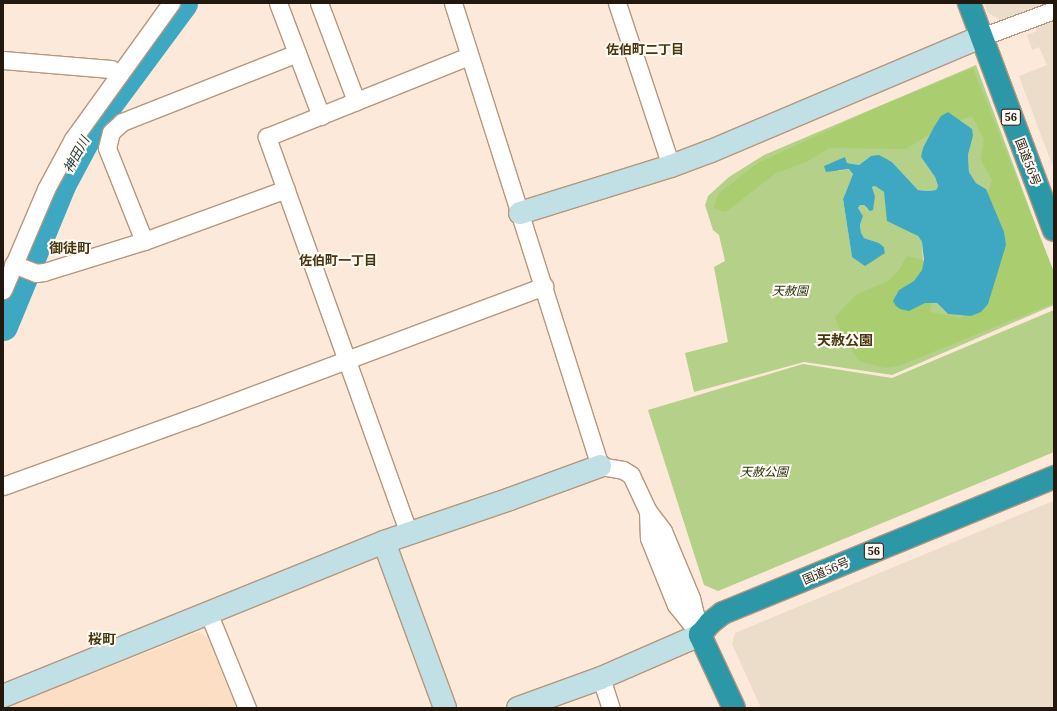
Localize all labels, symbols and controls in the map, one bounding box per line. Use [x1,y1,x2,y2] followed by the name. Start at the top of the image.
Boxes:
[606,42,684,58] district label: 佐伯町二丁目
[1000,108,1022,126] road number: 56
[61,134,93,176] water label: 神田川
[1012,136,1044,188] street label: 国道56号
[49,240,91,256] district label: 御徒町
[299,253,377,269] district label: 佐伯町一丁目
[772,284,808,298] park label: 天赦園
[817,332,873,348] district label: 天赦公園
[740,465,788,479] park label: 天赦公園
[863,542,885,560] road number: 56
[800,555,852,587] street label: 国道56号
[88,631,116,647] district label: 桜町

